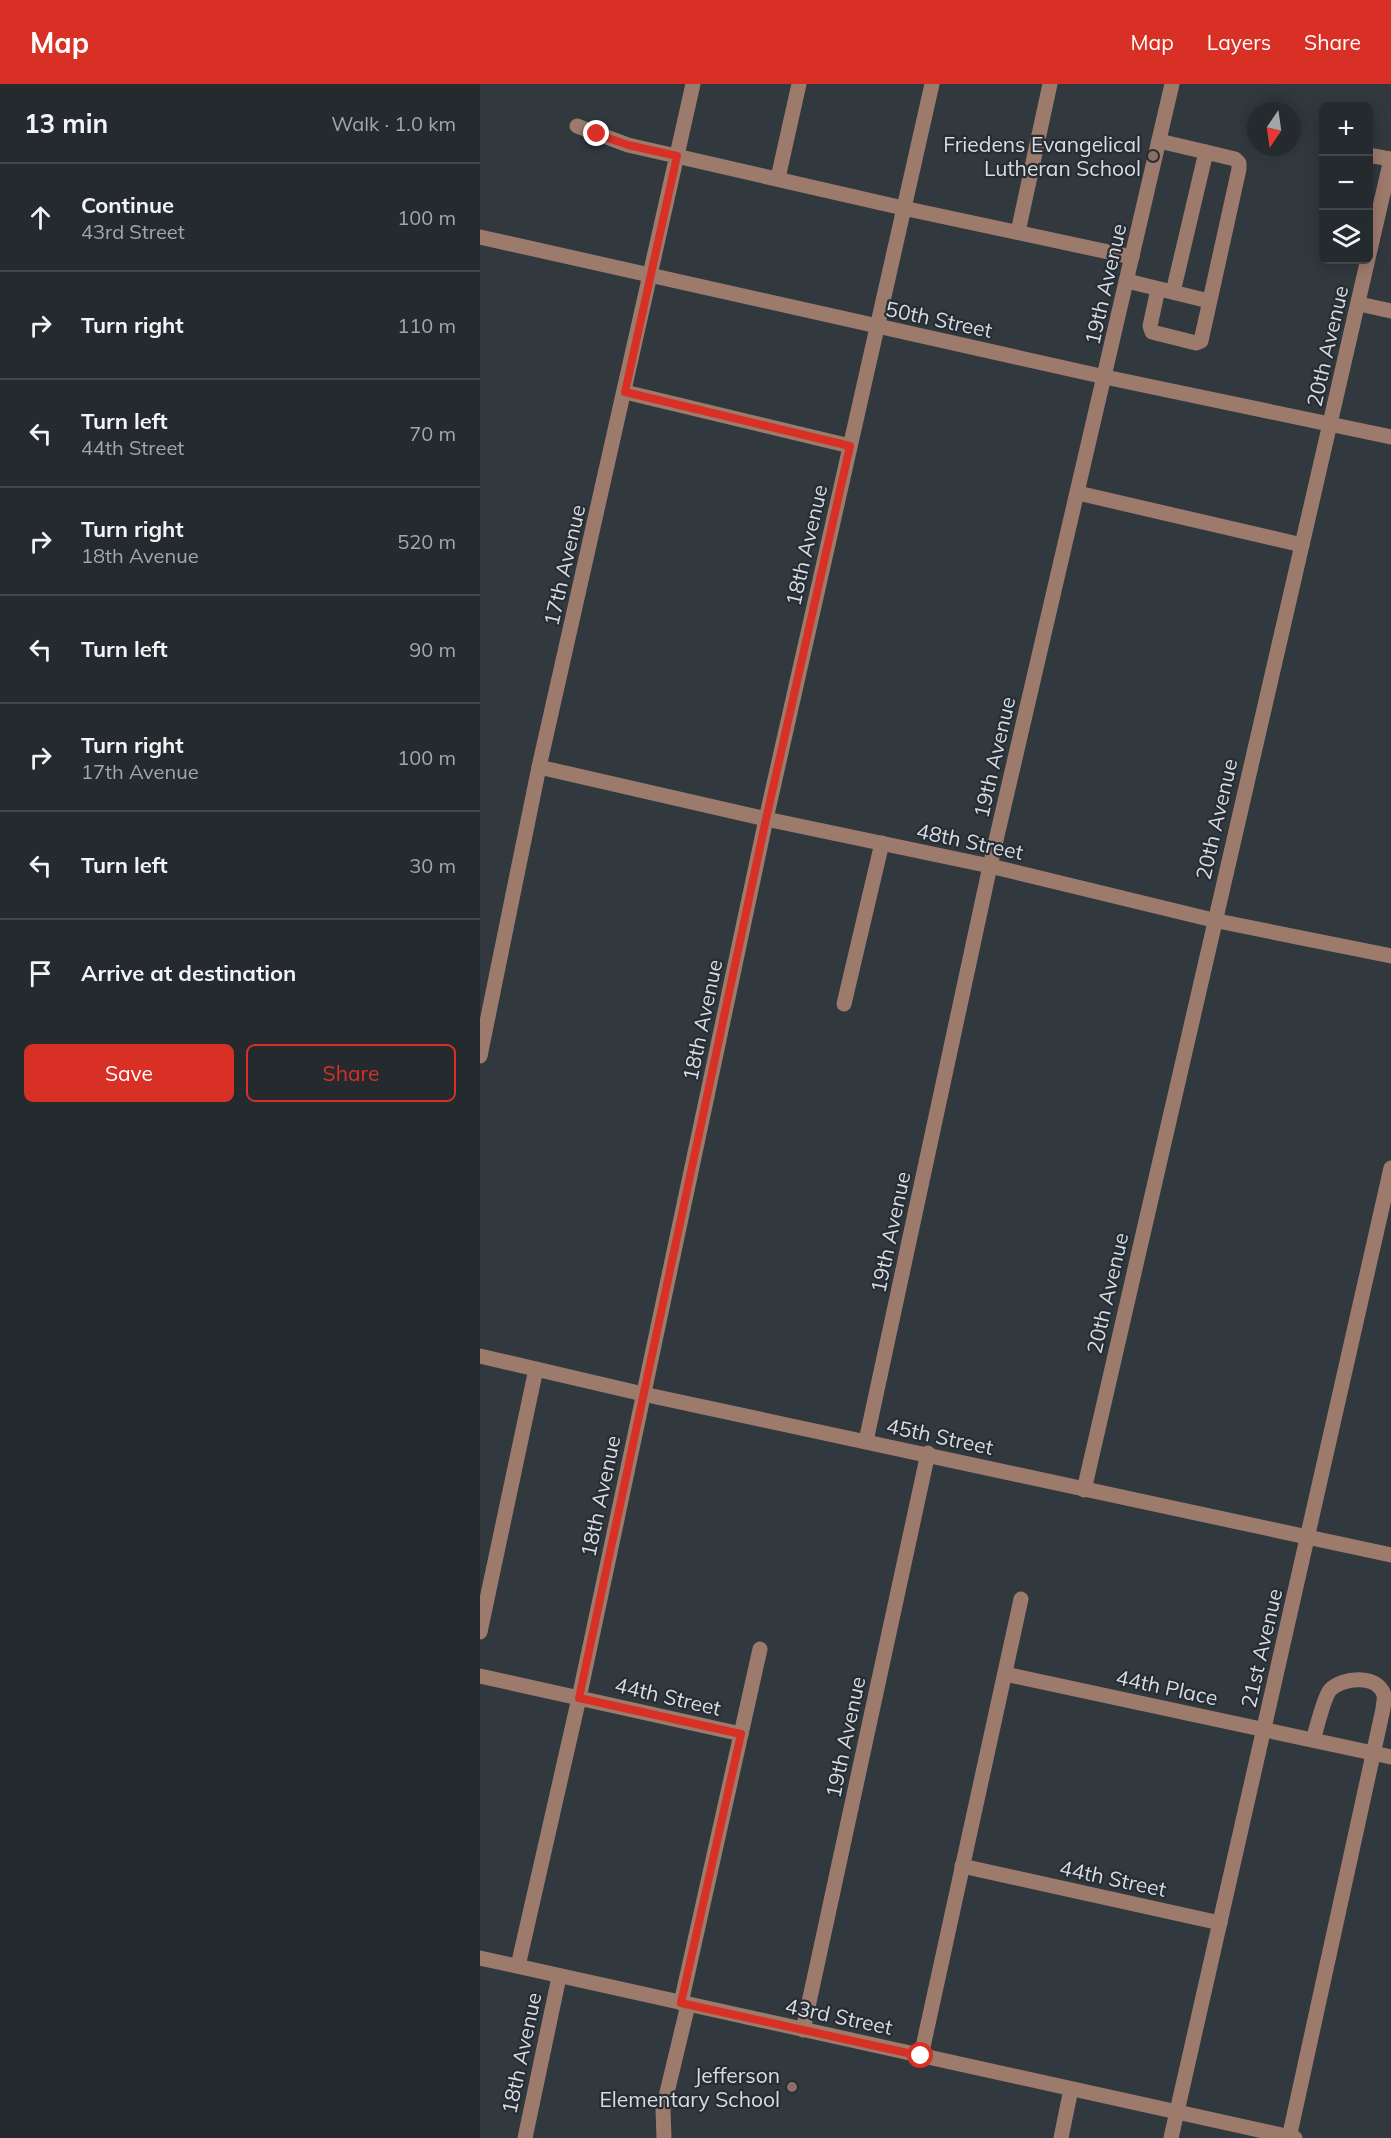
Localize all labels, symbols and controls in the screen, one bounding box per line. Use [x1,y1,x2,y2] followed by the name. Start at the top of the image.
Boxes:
[30,25,89,60] text: Map
[1131,29,1174,55] text: Map
[1207,29,1271,55] text: Layers
[1304,29,1361,55] text: Share
[1247,102,1301,156] north arrow
[1319,102,1373,264] map controls
[1319,102,1373,156] button: +
[24,107,108,140] text: 13 min
[331,111,456,136] text: Walk · 1.0 km
[583,120,609,146] route end
[943,131,1141,181] place label: Friedens Evangelical Lutheran School
[1146,149,1160,163] marker: Friedens Evangelical Lutheran School
[1319,156,1373,210] button: −
[81,191,174,219] text: Continue
[24,201,57,234] icon: ahead
[397,205,456,230] text: 100 m
[1319,210,1373,264] button: layers
[81,219,185,244] text: 43rd Street
[1078,221,1132,347] street label: 19th Avenue
[1300,283,1354,409] street label: 20th Avenue
[883,295,995,343] street label: 50th Street
[24,309,57,342] icon: right
[81,311,184,339] text: Turn right
[397,313,456,338] text: 110 m
[81,407,168,435] text: Turn left
[24,417,57,450] icon: left
[409,421,456,446] text: 70 m
[81,435,184,460] text: 44th Street
[779,482,833,608] street label: 18th Avenue
[537,502,591,628] street label: 17th Avenue
[81,515,184,543] text: Turn right
[24,525,57,558] icon: right
[397,529,456,554] text: 520 m
[81,543,199,568] text: 18th Avenue
[24,633,57,666] icon: left
[81,635,168,663] text: Turn left
[409,637,456,662] text: 90 m
[967,694,1021,820] street label: 19th Avenue
[81,731,184,759] text: Turn right
[24,741,57,774] icon: right
[397,745,456,770] text: 100 m
[1189,756,1243,882] street label: 20th Avenue
[81,759,199,784] text: 17th Avenue
[914,817,1026,865] street label: 48th Street
[24,849,57,882] icon: left
[81,851,168,879] text: Turn left
[409,853,456,878] text: 30 m
[24,957,57,990] icon: arrive
[676,957,728,1083] street label: 18th Avenue
[81,959,296,987] text: Arrive at destination
[24,1044,234,1102] button: Save
[246,1044,456,1102] button: Share
[864,1169,916,1295] street label: 19th Avenue
[1080,1230,1134,1356] street label: 20th Avenue
[884,1412,996,1460] street label: 45th Street
[574,1433,626,1559] street label: 18th Avenue
[1235,1586,1287,1710] street label: 21st Avenue
[1114,1664,1220,1710] street label: 44th Place
[612,1671,724,1721] street label: 44th Street
[819,1674,871,1800] street label: 19th Avenue
[1057,1854,1169,1902] street label: 44th Street
[495,1990,547,2116] street label: 18th Avenue
[783,1992,895,2040] street label: 43rd Street
[907,2042,933,2068] route start
[599,2062,780,2112] place label: Jefferson Elementary School
[785,2080,799,2094] marker: Jefferson Elementary School

